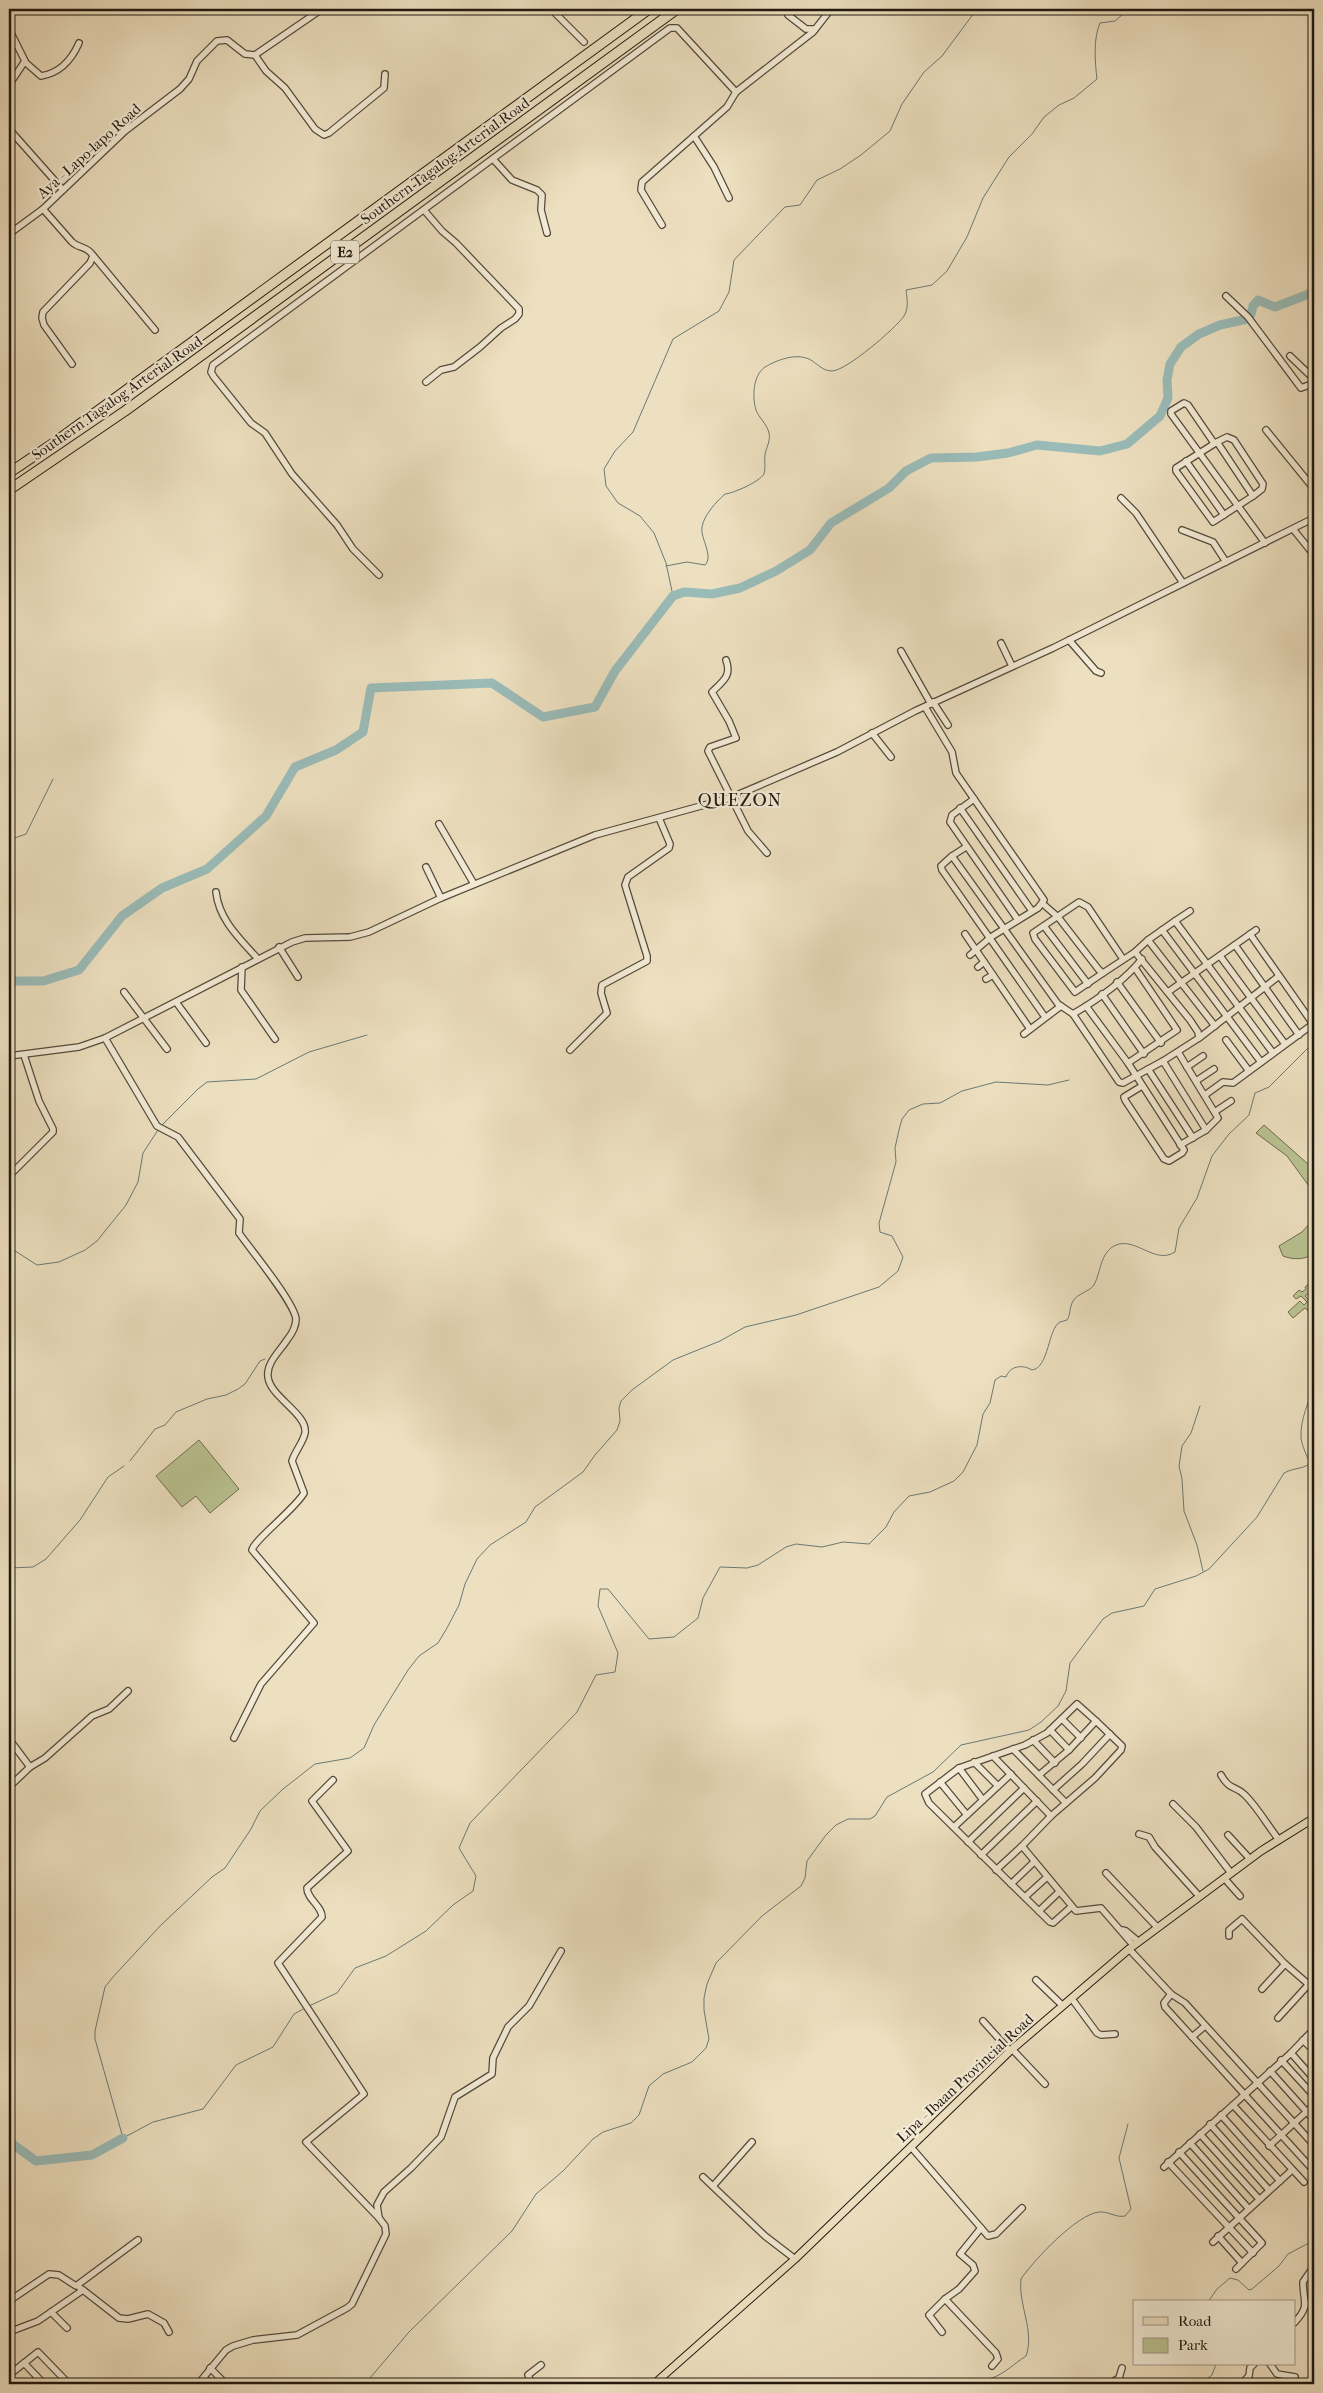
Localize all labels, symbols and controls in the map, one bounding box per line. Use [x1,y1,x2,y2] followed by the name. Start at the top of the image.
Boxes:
[357,93,534,228] street label: Southern Tagalog Arterial Road
[33,99,145,203] street label: Aya - Lapo-lapo Road
[331,240,359,264] road number: E2
[28,332,206,464] street label: Southern Tagalog Arterial Road
[698,790,782,811] district label: QUEZON
[893,2009,1038,2146] street label: Lipa - Ibaan Provincial Road
[1133,2300,1296,2366] legend
[1178,2312,1212,2330] text: Road
[1178,2336,1208,2354] text: Park

